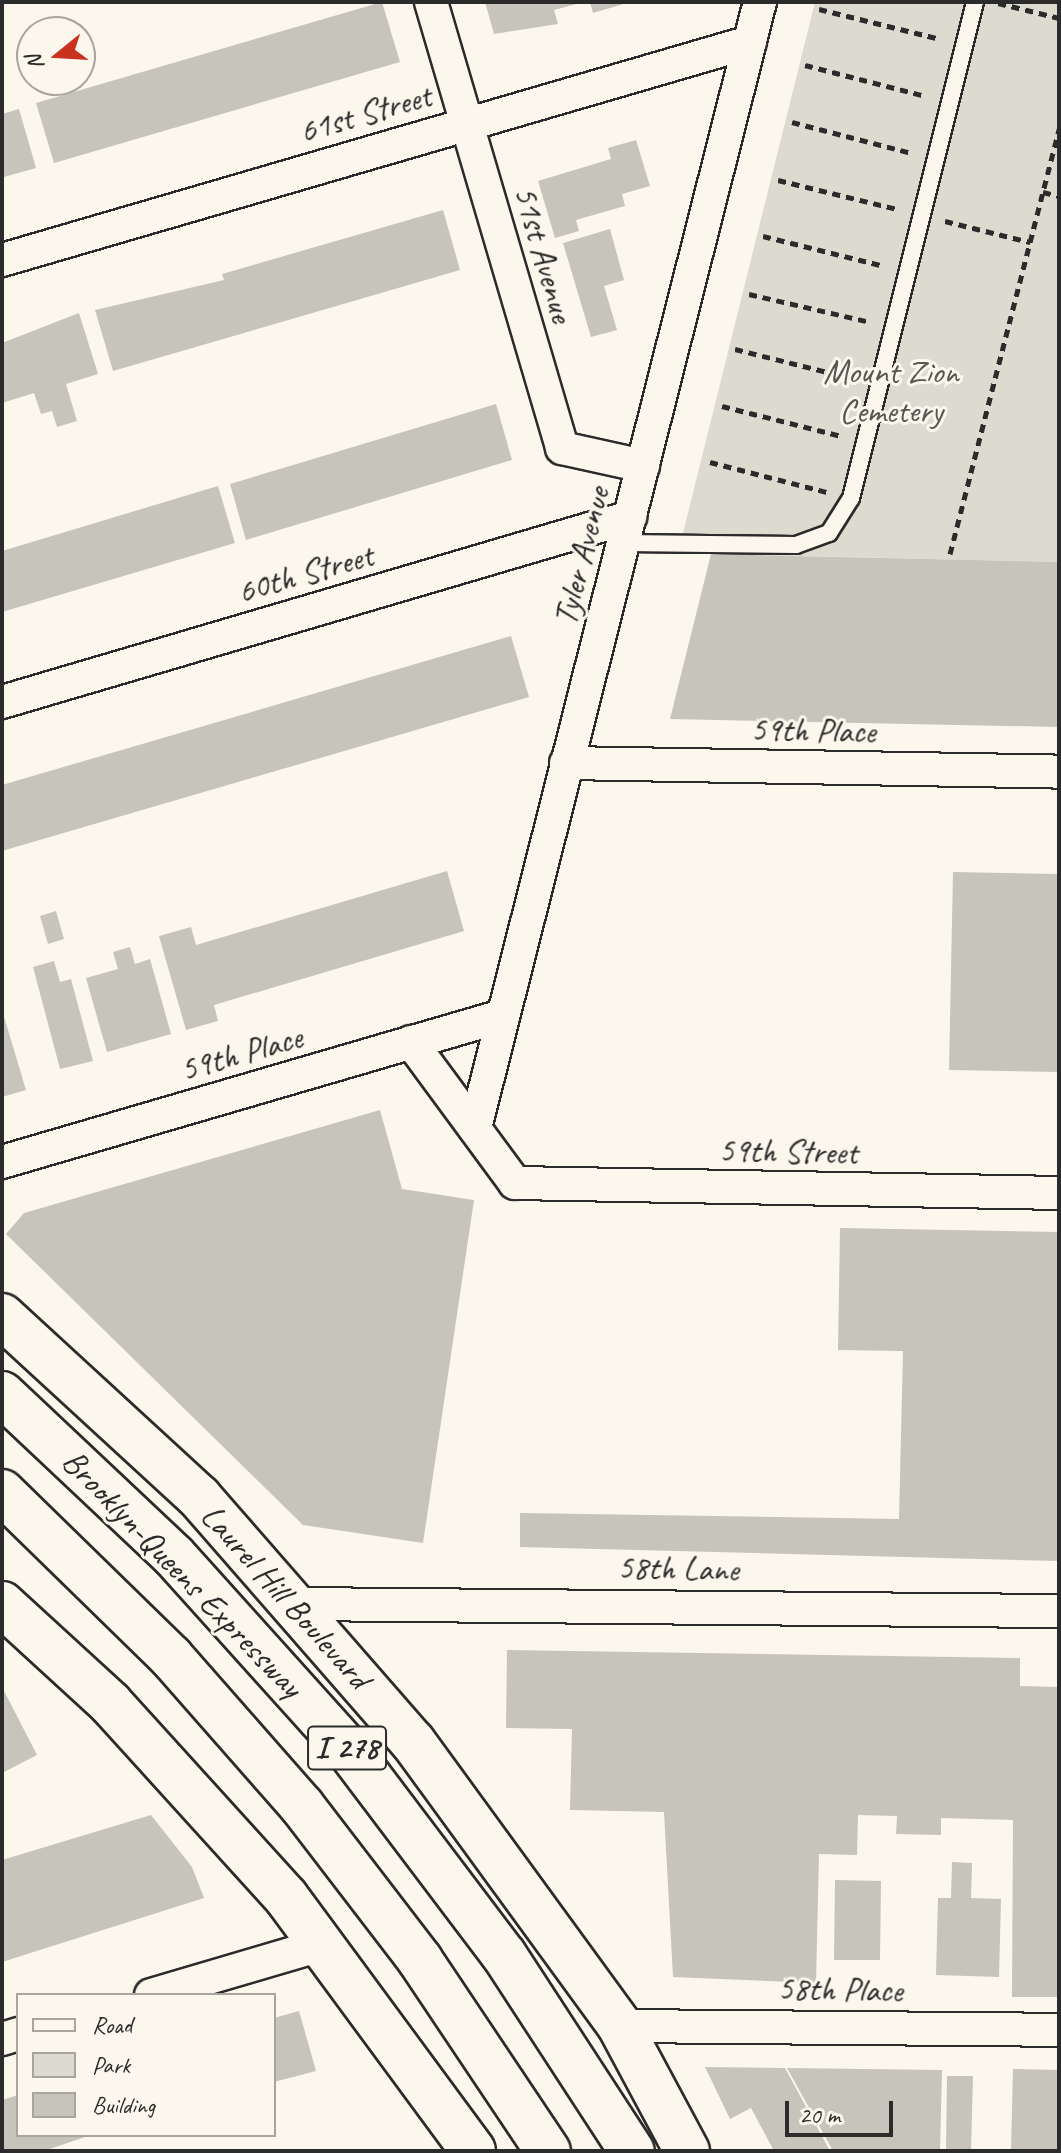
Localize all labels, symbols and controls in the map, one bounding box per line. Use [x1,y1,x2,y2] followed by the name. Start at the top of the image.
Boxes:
[16,16,96,96] north arrow
[20,52,50,74] text: N
[294,75,436,151] street label: 61st Street
[505,181,583,327] street label: 51st Avenue
[823,351,959,430] park label: Mount Zion Cemetery
[544,483,618,629] street label: Tyler Avenue
[232,534,378,612] street label: 60th Street
[750,709,876,751] street label: 59th Place
[175,1016,307,1090] street label: 59th Place
[718,1129,858,1173] street label: 59th Street
[54,1440,312,1706] street label: Brooklyn-Queens Expressway
[192,1495,380,1697] street label: Laurel Hill Boulevard
[617,1547,739,1589] street label: 58th Lane
[307,1720,387,1776] road number: I 278
[777,1968,903,2010] street label: 58th Place
[16,1993,276,2137] legend
[92,2010,132,2040] text: Road
[92,2050,130,2080] text: Park
[789,2085,897,2135] scale bar
[92,2090,155,2120] text: Building
[799,2100,840,2130] text: 20 m

